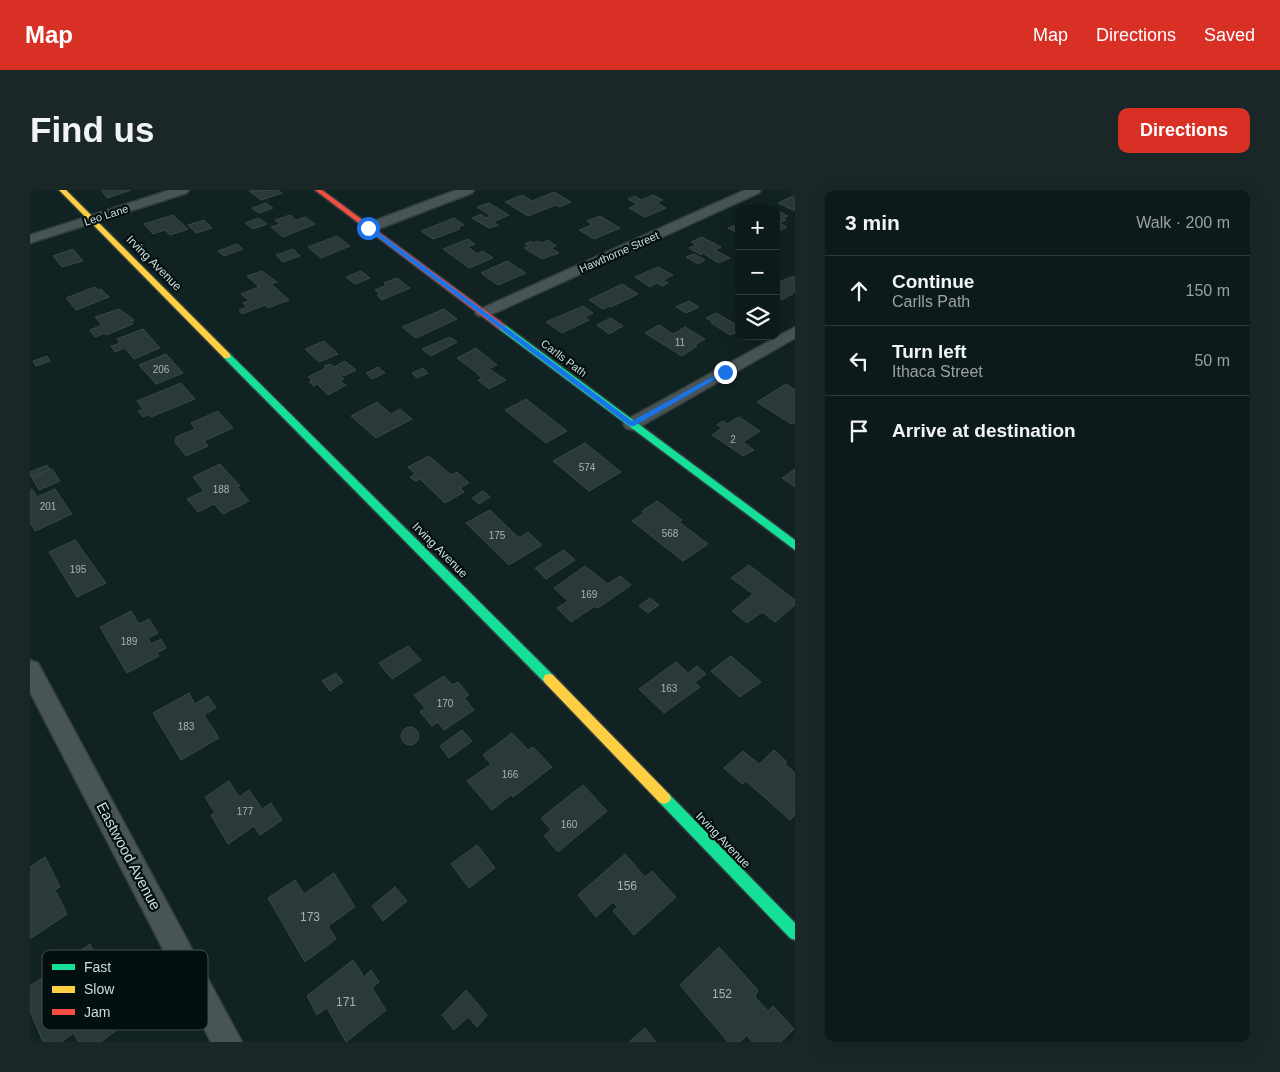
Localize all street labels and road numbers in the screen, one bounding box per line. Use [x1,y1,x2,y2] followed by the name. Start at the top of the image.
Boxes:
[82,202,130,228] street label: Leo Lane
[577,229,661,275] street label: Hawthorne Street
[123,232,185,294] street label: Irving Avenue
[539,337,589,379] street label: Carlls Path
[409,519,471,581] street label: Irving Avenue
[93,799,165,913] street label: Eastwood Avenue
[693,809,753,871] street label: Irving Avenue

